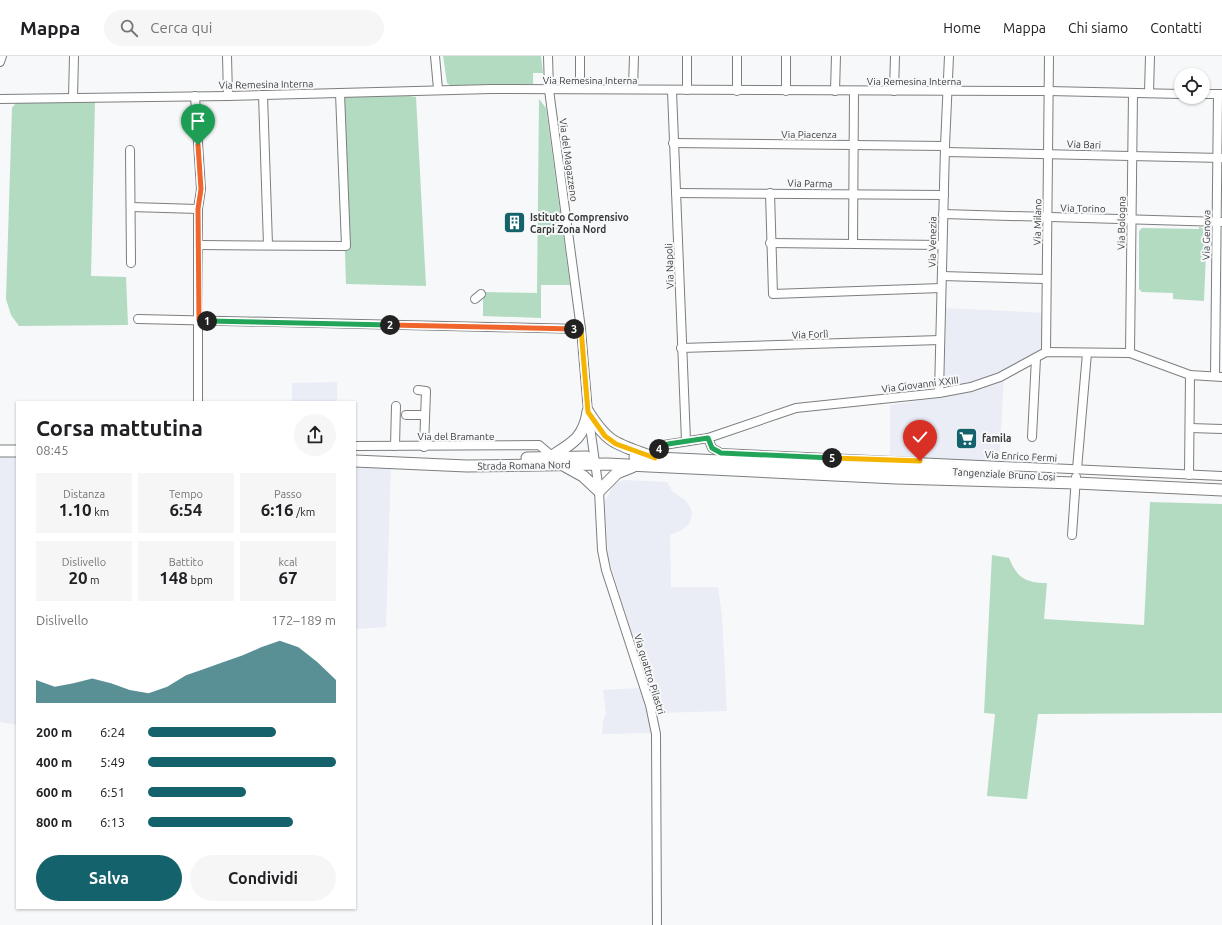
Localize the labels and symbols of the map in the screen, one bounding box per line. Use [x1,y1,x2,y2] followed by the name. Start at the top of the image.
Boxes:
[543,75,637,86] street label: Via Remesina Interna
[867,76,961,87] street label: Via Remesina Interna
[219,78,313,91] street label: Via Remesina Interna
[181,104,215,145] pin
[557,118,580,202] street label: Via del Magazzeno
[781,129,837,140] street label: Via Piacenza
[1067,138,1101,151] street label: Via Bari
[787,178,833,189] street label: Via Parma
[1116,196,1127,250] street label: Via Bologna
[1032,198,1043,246] street label: Via Milano
[1060,203,1106,214] street label: Via Torino
[501,210,527,236] building icon: Istituto Comprensivo Carpi Zona Nord
[1201,210,1212,260] street label: Via Genova
[530,212,629,235] place label: Istituto Comprensivo Carpi Zona Nord
[927,216,938,268] street label: Via Venezia
[663,243,676,289] street label: Via Napoli
[197,311,217,331] pin: 1
[380,315,400,335] pin: 2
[564,319,584,339] pin: 3
[792,328,828,341] street label: Via Forlì
[881,374,959,395] street label: Via Giovanni XXIII
[903,420,937,461] pin
[954,425,980,451] supermarket icon: famila
[418,431,495,442] street label: Via del Bramante
[982,433,1011,444] place label: famila
[649,439,669,459] pin: 4
[822,448,842,468] pin: 5
[985,449,1057,464] street label: Via Enrico Fermi
[477,459,571,472] street label: Strada Romana Nord
[952,466,1056,483] street label: Tangenziale Bruno Losi
[632,633,667,716] street label: Via quattro Pilastri

